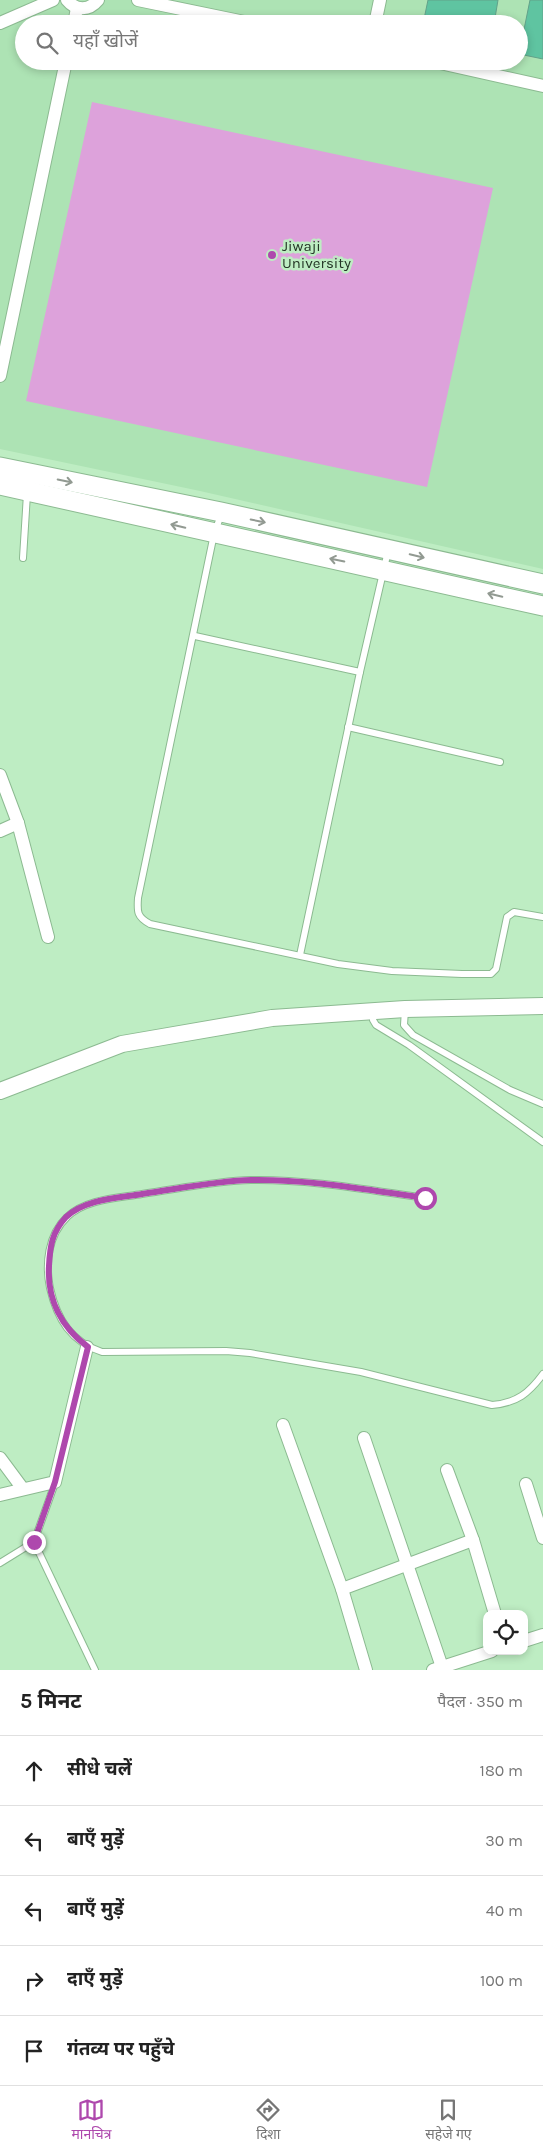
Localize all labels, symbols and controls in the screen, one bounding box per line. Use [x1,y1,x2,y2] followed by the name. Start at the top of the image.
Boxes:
[15,15,528,70] search box
[33,29,61,57] icon: search
[73,30,138,52] text: यहाँ खोजें
[282,237,351,272] place label: Jiwaji University
[266,249,278,261] marker: Jiwaji University
[56,476,72,486] one-way arrow
[250,516,266,526] one-way arrow
[170,521,186,530] one-way arrow
[408,552,424,561] one-way arrow
[329,555,345,564] one-way arrow
[488,590,504,599] one-way arrow
[414,1187,437,1210] route start
[23,1531,46,1554] route end
[483,1610,528,1655] map controls
[483,1610,528,1655] button: locate
[20,1689,82,1713] text: 5 मिनट
[437,1692,523,1711] text: पैदल · 350 m
[20,1757,48,1785] icon: ahead
[67,1758,132,1780] text: सीधे चलें
[480,1761,523,1780] text: 180 m
[20,1827,48,1855] icon: left
[67,1828,124,1850] text: बाएँ मुड़ें
[485,1831,523,1850] text: 30 m
[20,1897,48,1925] icon: left
[67,1898,124,1920] text: बाएँ मुड़ें
[486,1901,523,1920] text: 40 m
[20,1967,48,1995] icon: right
[67,1968,123,1990] text: दाएँ मुड़ें
[480,1971,523,1990] text: 100 m
[20,2037,48,2065] icon: arrive
[67,2038,174,2060] text: गंतव्य पर पहुँचे
[71,2096,111,2145] tab: मानचित्र
[254,2096,282,2145] tab: दिशा
[425,2096,472,2145] tab: सहेजे गए

